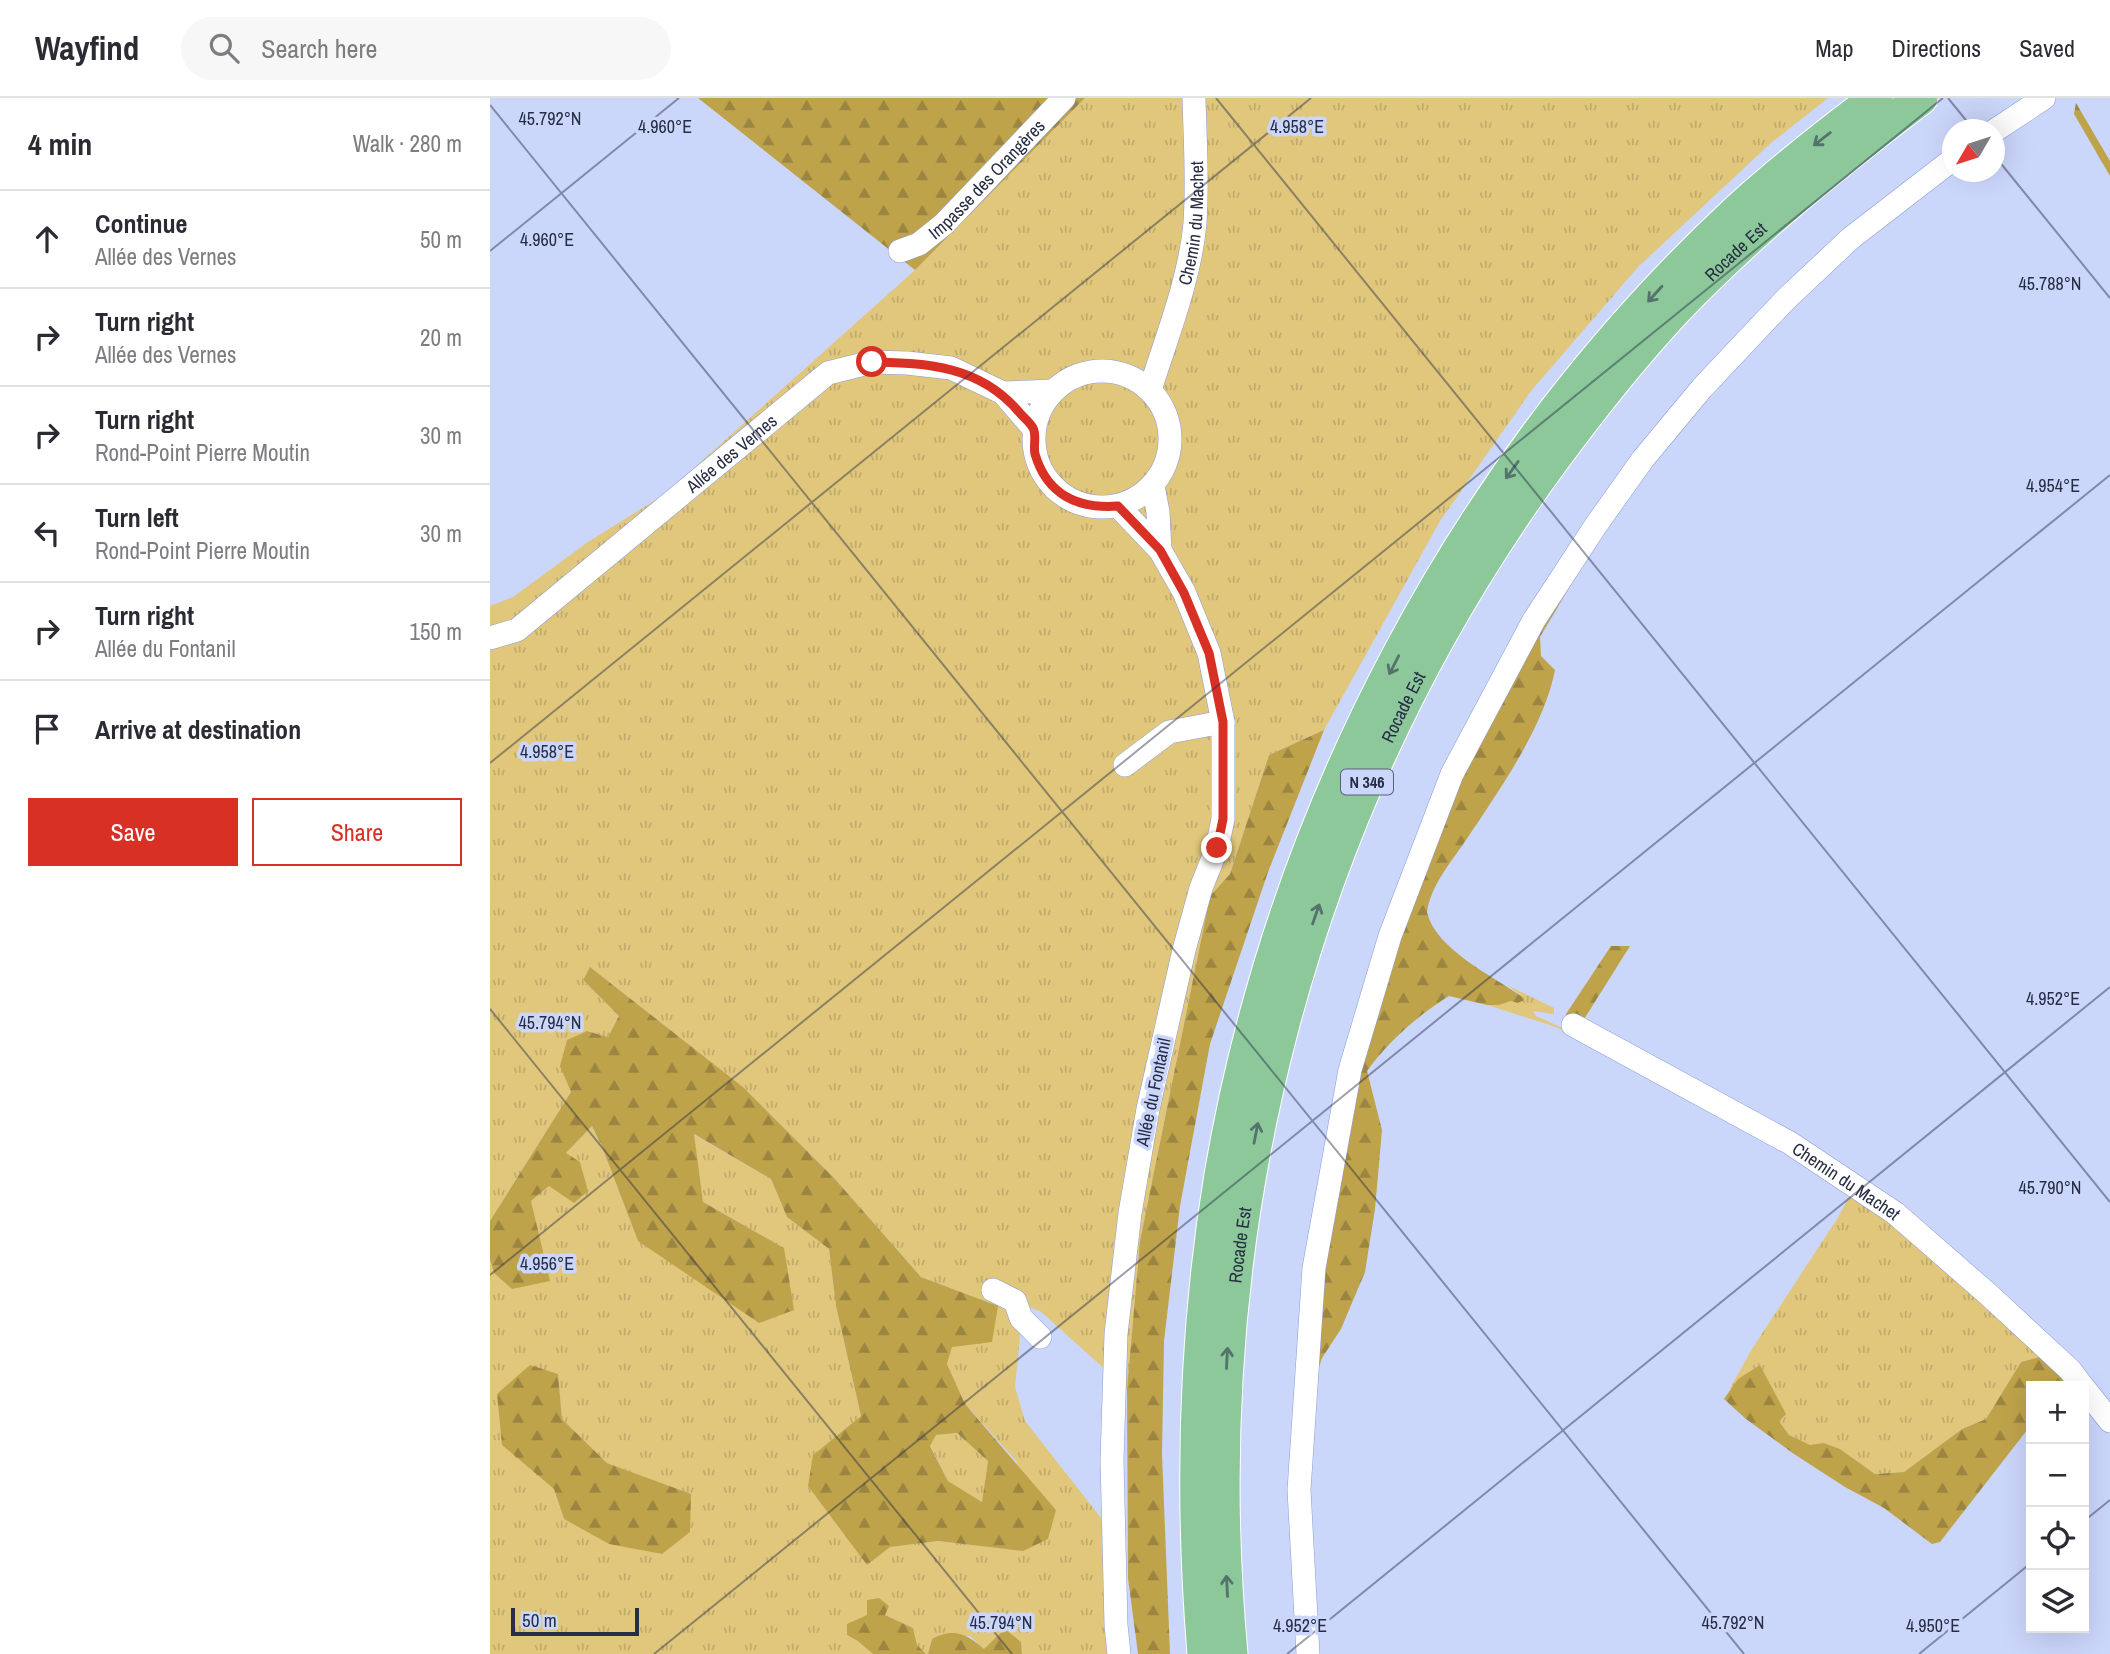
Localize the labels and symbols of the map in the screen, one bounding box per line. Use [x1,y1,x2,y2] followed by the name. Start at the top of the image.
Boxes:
[519,106,582,131] text: 45.792°N
[638,114,692,139] text: 4.960°E
[923,114,1050,244] street label: Impasse des Orangères
[1270,114,1324,139] text: 4.958°E
[1942,119,2005,182] north arrow
[1813,131,1831,147] one-way arrow
[1171,161,1209,288] street label: Chemin du Machet
[1699,216,1772,286] street label: Rocade Est
[520,227,574,252] text: 4.960°E
[2019,271,2082,296] text: 45.788°N
[1647,285,1663,303] one-way arrow
[856,346,887,377] route start
[680,408,782,499] street label: Allée des Vernes
[1505,460,1519,479] one-way arrow
[2026,473,2080,498] text: 4.954°E
[1387,654,1401,675] one-way arrow
[1375,667,1431,746] street label: Rocade Est
[520,739,574,764] text: 4.958°E
[1341,769,1393,794] road number: N 346
[1201,832,1232,863] route end
[1311,903,1323,925] one-way arrow
[2026,986,2080,1011] text: 4.952°E
[519,1010,582,1035] text: 45.794°N
[1129,1036,1177,1149] street label: Allée du Fontanil
[1250,1122,1264,1145] one-way arrow
[1788,1136,1906,1225] street label: Chemin du Machet
[2019,1175,2082,1200] text: 45.790°N
[1222,1205,1257,1284] street label: Rocade Est
[520,1251,574,1276] text: 4.956°E
[1221,1347,1234,1370] one-way arrow
[1220,1575,1233,1598] one-way arrow
[511,1605,639,1637] scale bar
[970,1610,1033,1635] text: 45.794°N
[1702,1610,1765,1635] text: 45.792°N
[1273,1613,1327,1638] text: 4.952°E
[1906,1613,1960,1638] text: 4.950°E

